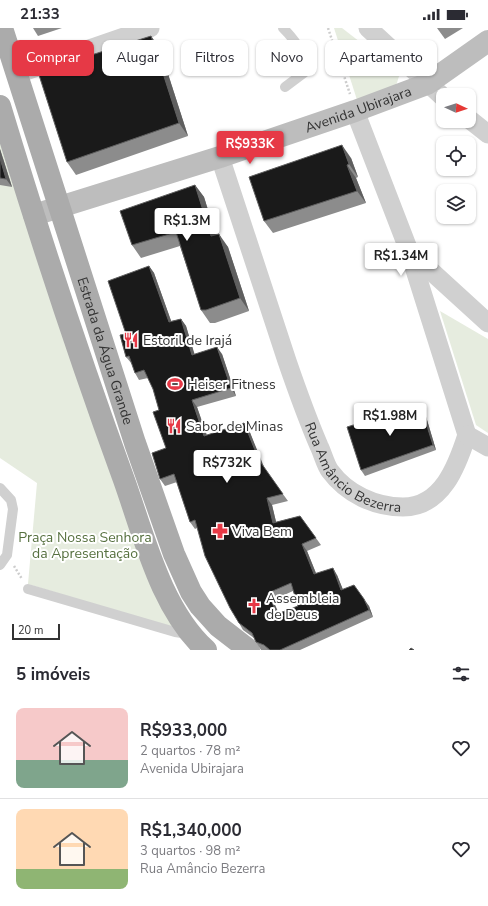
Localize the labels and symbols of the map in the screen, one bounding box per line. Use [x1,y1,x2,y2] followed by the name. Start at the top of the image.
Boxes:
[302,82,414,137] street label: Avenida Ubirajara
[436,88,476,128] north arrow
[217,131,283,165] pin: R$933K
[154,208,220,242] pin: R$1.3M
[364,243,438,277] pin: R$1.34M
[72,275,137,427] street label: Estrada da Água Grande
[122,331,140,349] restaurant icon: Estoril de Irajá
[143,331,232,350] place label: Estoril de Irajá
[166,375,184,393] sports icon: Heiser Fitness
[187,375,276,394] place label: Heiser Fitness
[353,403,427,437] pin: R$1.98M
[165,417,183,435] restaurant icon: Sabor de Minas
[186,417,283,436] place label: Sabor de Minas
[300,419,402,517] street label: Rua Amâncio Bezerra
[194,450,260,484] pin: R$732K
[211,522,229,540] pharmacy icon: Viva Bem
[231,522,292,541] place label: Viva Bem
[18,528,152,563] park label: Praça Nossa Senhora da Apresentação
[266,589,339,624] place label: Assembleia de Deus
[245,597,263,615] church icon: Assembleia de Deus
[12,622,60,641] scale bar

